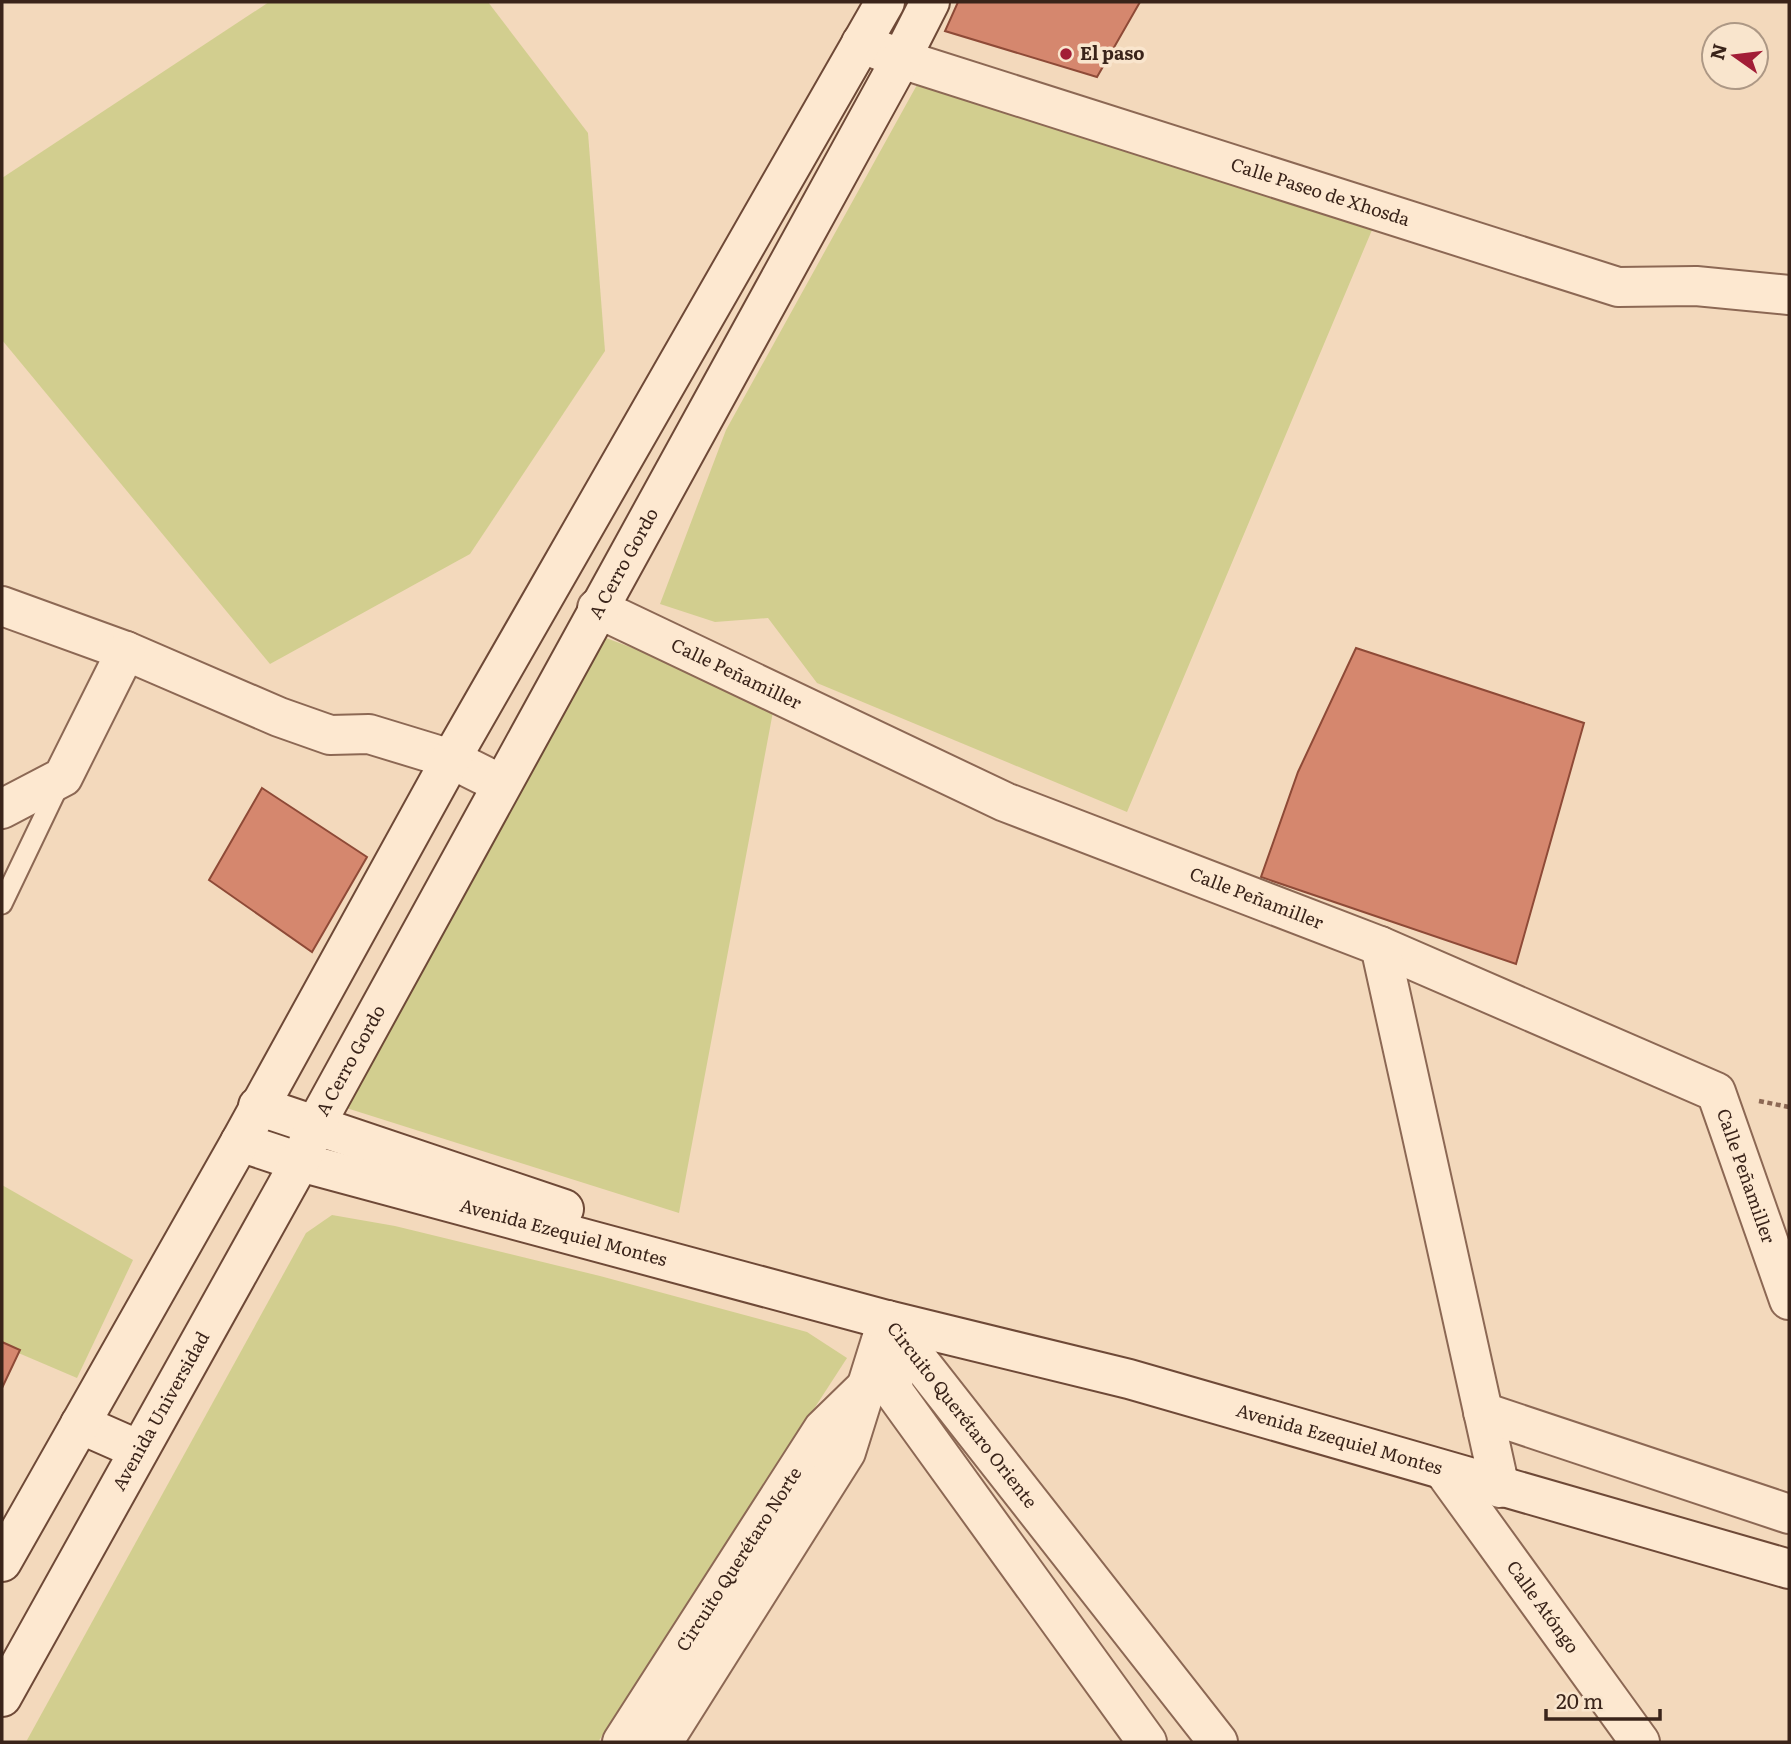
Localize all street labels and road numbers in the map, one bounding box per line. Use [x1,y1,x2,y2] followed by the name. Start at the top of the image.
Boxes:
[1228,150,1414,232] street label: Calle Paseo de Xhosda
[581,502,664,623] street label: A Cerro Gordo
[667,630,807,716] street label: Calle Peñamiller
[1186,859,1328,935] street label: Calle Peñamiller
[308,999,391,1120] street label: A Cerro Gordo
[1711,1104,1783,1247] street label: Calle Peñamiller
[457,1191,670,1272] street label: Avenida Ezequiel Montes
[881,1315,1045,1513] street label: Circuito Querétaro Oriente
[105,1326,215,1495] street label: Avenida Universidad
[1233,1396,1446,1481] street label: Avenida Ezequiel Montes
[669,1461,807,1656] street label: Circuito Querétaro Norte
[1501,1554,1587,1658] street label: Calle Atóngo

